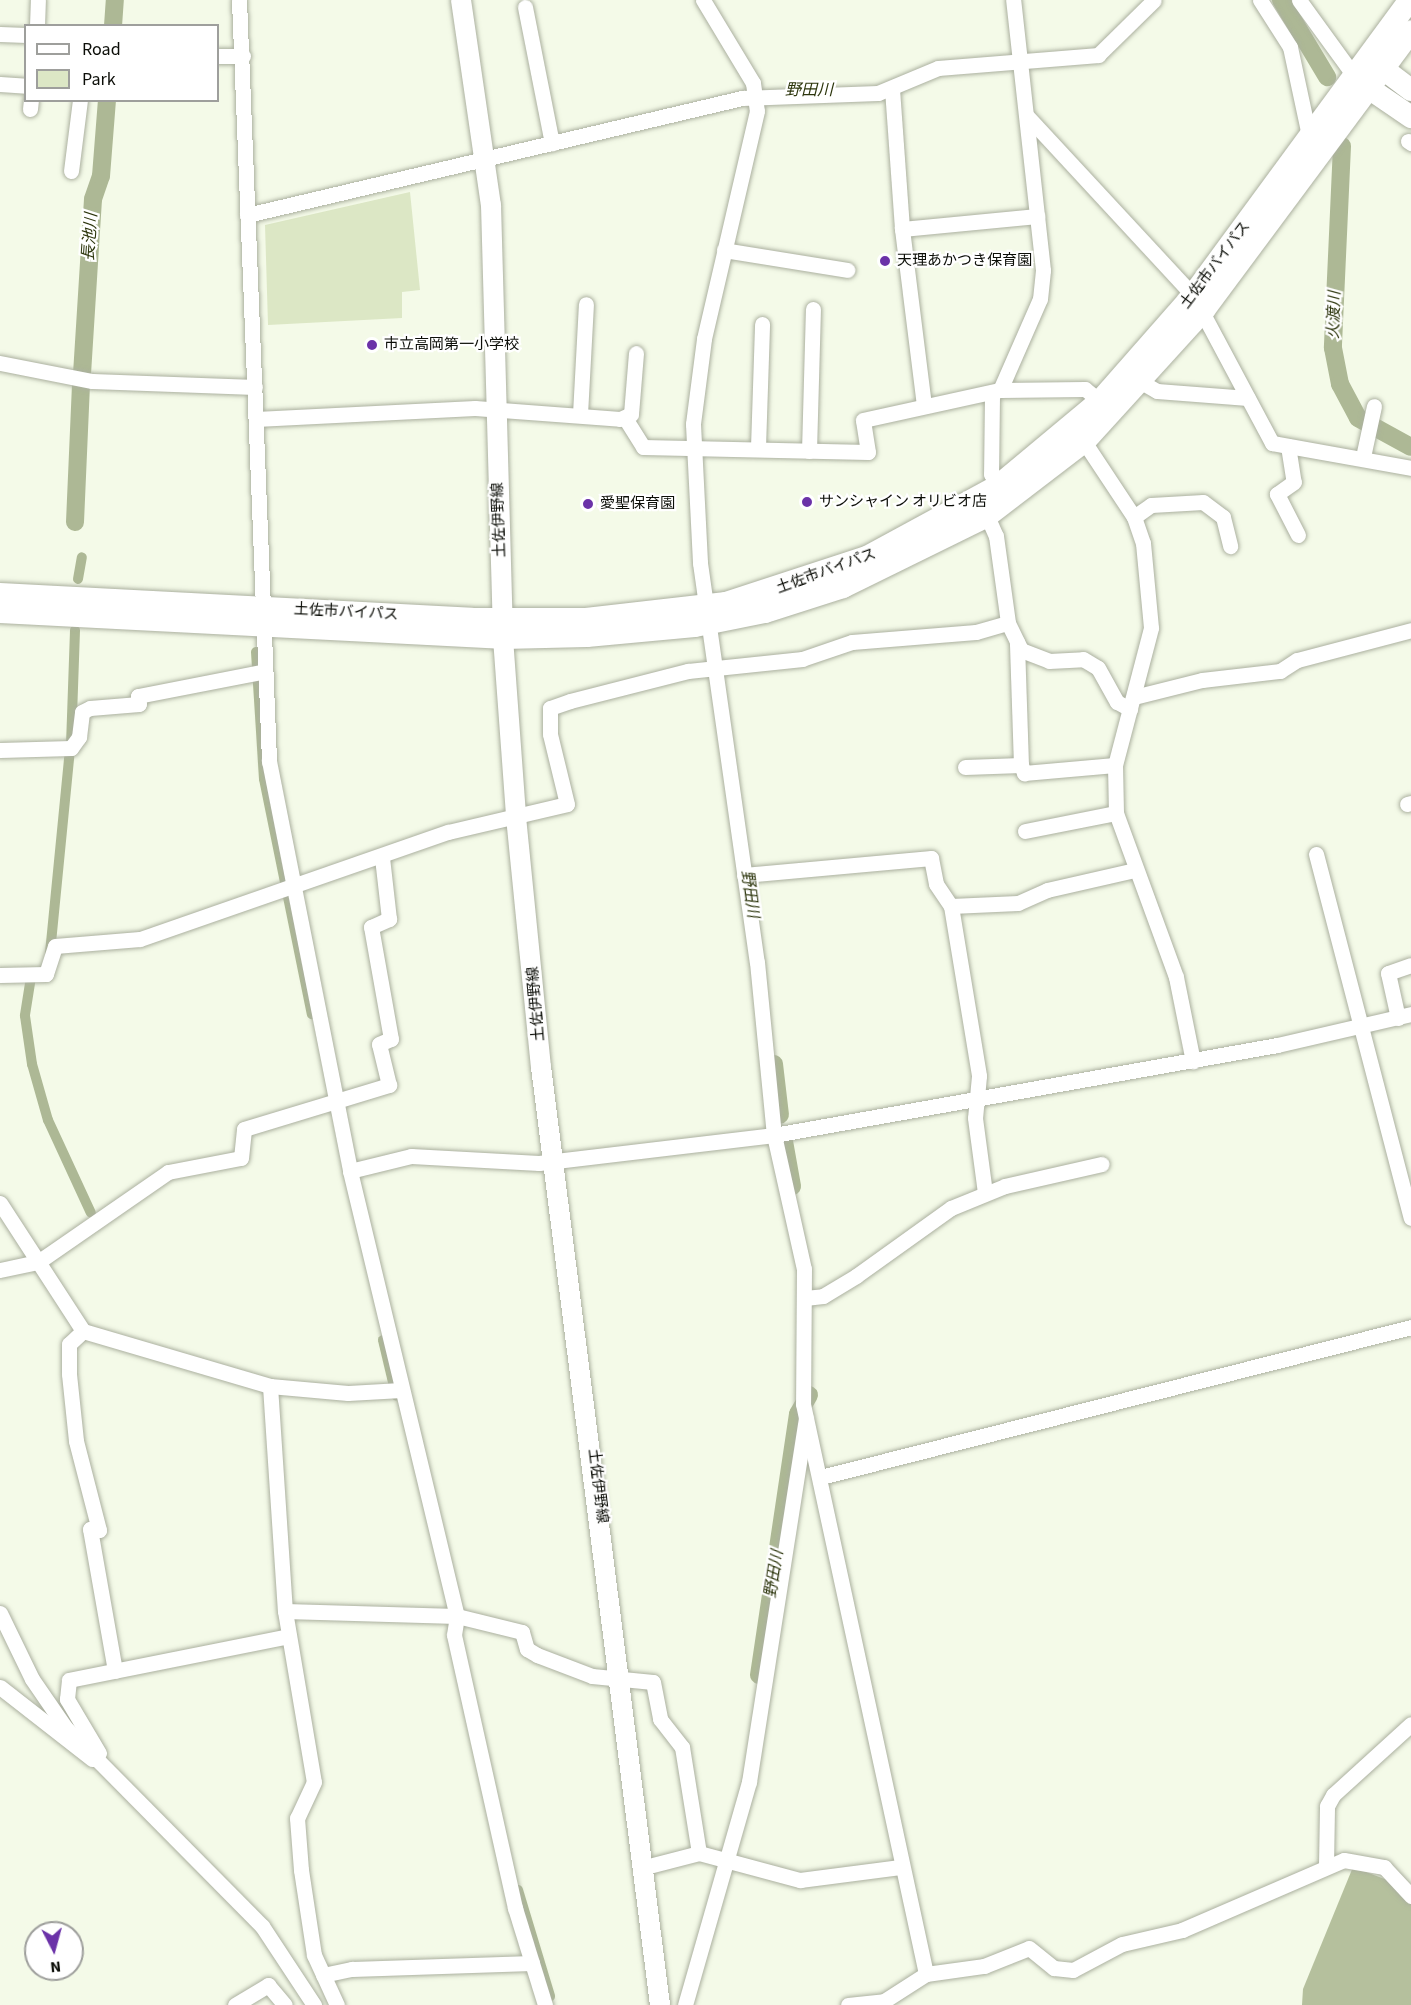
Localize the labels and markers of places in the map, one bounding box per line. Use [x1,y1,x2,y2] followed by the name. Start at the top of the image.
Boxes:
[897,252,1032,270] place label: 天理あかつき保育園
[878,254,892,268] marker: 天理あかつき保育園
[384,336,519,354] place label: 市立高岡第一小学校
[365,338,379,352] marker: 市立高岡第一小学校
[819,493,987,511] place label: サンシャイン オリビオ店
[600,495,675,513] place label: 愛聖保育園
[800,495,814,509] marker: サンシャイン オリビオ店
[581,497,595,511] marker: 愛聖保育園

